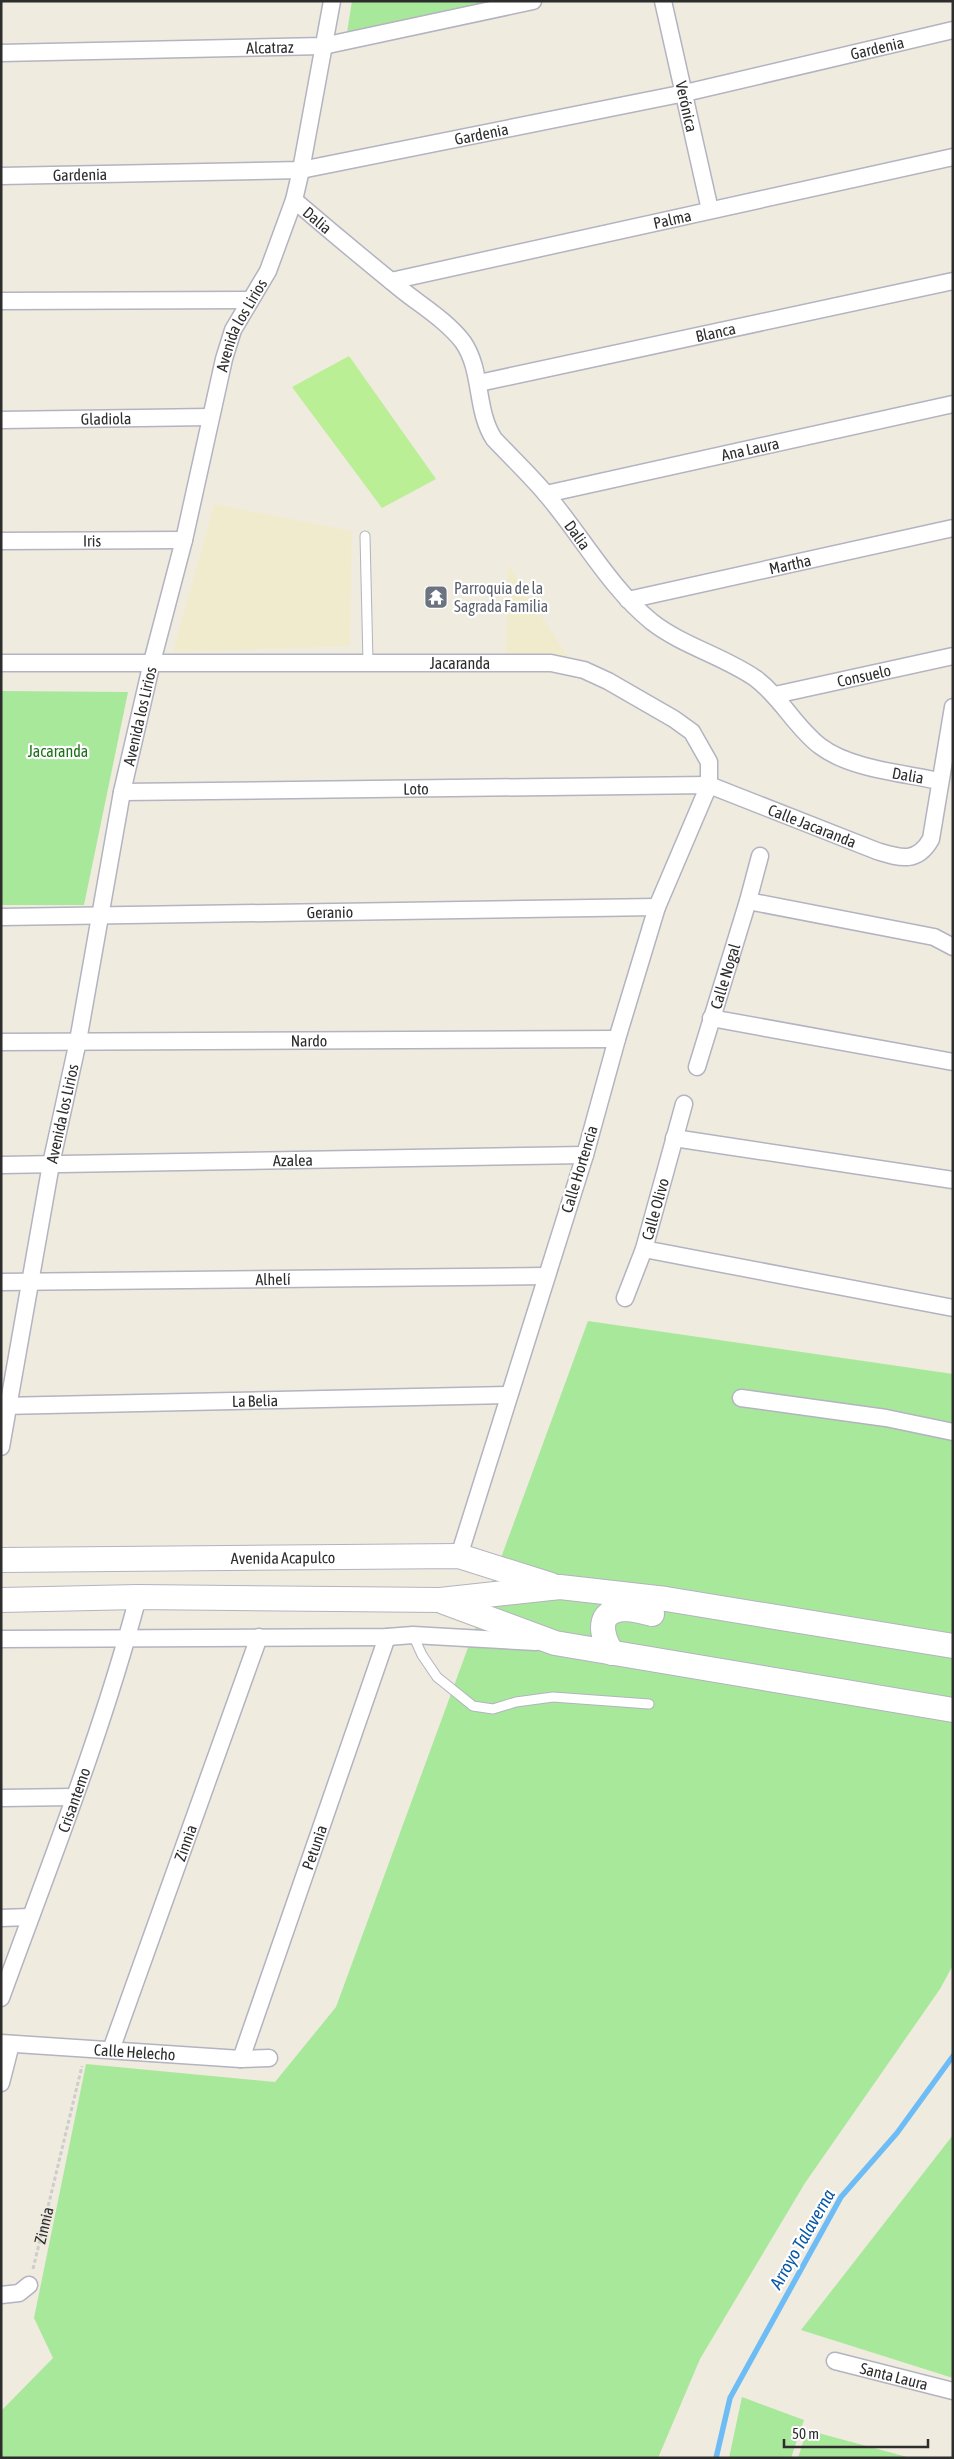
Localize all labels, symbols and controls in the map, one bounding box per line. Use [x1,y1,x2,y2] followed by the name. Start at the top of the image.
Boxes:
[849,33,906,63] street label: Gardenia
[246,38,294,57] street label: Alcatraz
[672,79,701,134] street label: Verónica
[453,120,510,148] street label: Gardenia
[53,165,107,184] street label: Gardenia
[300,203,335,237] street label: Dalia
[652,206,693,232] street label: Palma
[212,275,271,373] street label: Avenida los Lirios
[694,319,737,345] street label: Blanca
[81,409,131,428] street label: Gladiola
[720,434,781,464] street label: Ana Laura
[561,517,594,553] street label: Dalia
[83,531,101,550] street label: Iris
[767,551,813,577] street label: Martha
[454,579,548,616] place label: Parroquia de la Sagrada Familia
[423,584,449,610] temple icon: Parroquia de la Sagrada Familia
[430,654,490,672] street label: Jacaranda
[835,661,893,690] street label: Consuelo
[119,664,160,768] street label: Avenida los Lirios
[28,742,88,760] park label: Jacaranda
[891,763,925,787] street label: Dalia
[403,779,429,798] street label: Loto
[766,800,859,851] street label: Calle Jacaranda
[307,903,353,921] street label: Geranio
[706,940,744,1011] street label: Calle Nogal
[291,1031,327,1050] street label: Nardo
[42,1062,82,1165] street label: Avenida los Lirios
[557,1123,601,1215] street label: Calle Hortencia
[273,1151,313,1169] street label: Azalea
[638,1176,672,1242] street label: Calle Olivo
[255,1270,291,1288] street label: Alhelí
[232,1391,278,1410] street label: La Belia
[231,1548,335,1567] street label: Avenida Acapulco
[54,1765,93,1835] street label: Crisantemo
[170,1822,200,1864] street label: Zinnia
[298,1823,330,1872] street label: Petunia
[93,2040,176,2064] street label: Calle Helecho
[765,2185,839,2293] water label: Arroyo Talaverna
[30,2205,57,2246] street label: Zinnia
[858,2359,930,2393] street label: Santa Laura
[784,2416,928,2448] scale bar
[792,2425,819,2442] text: 50 m

